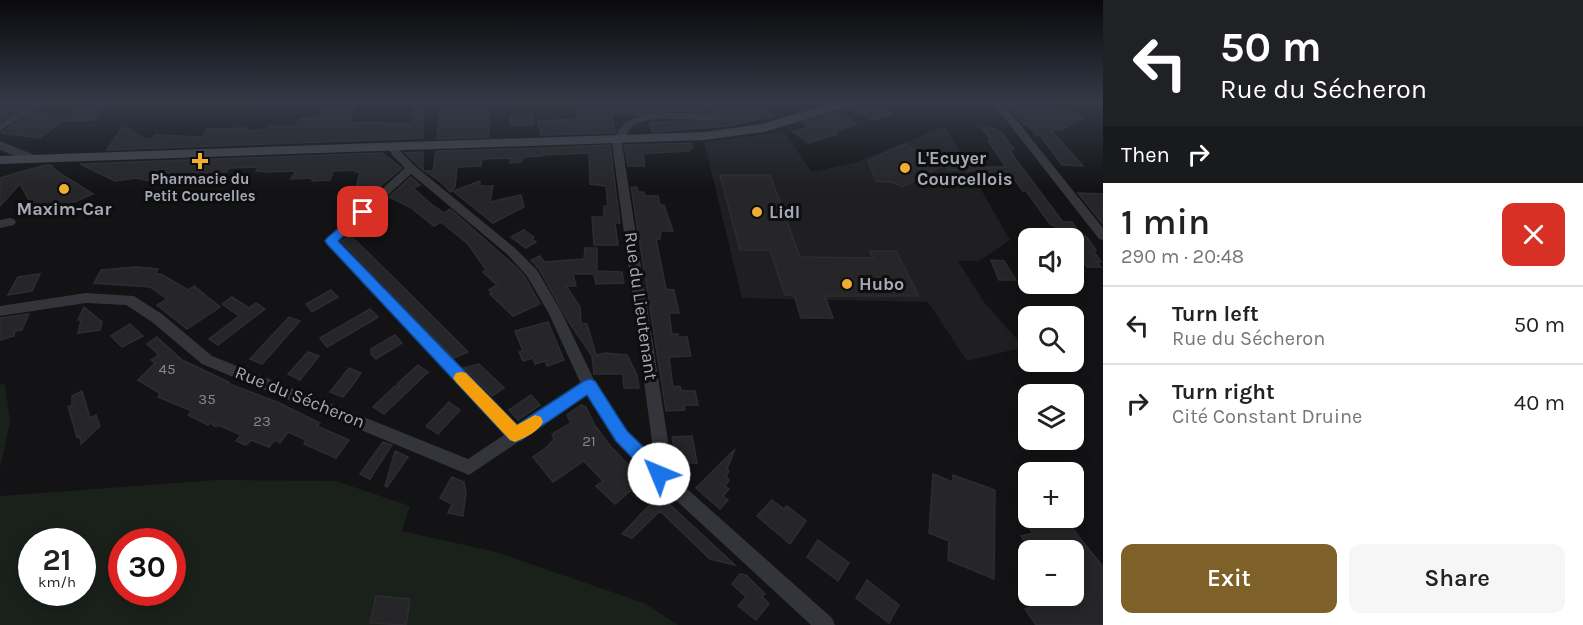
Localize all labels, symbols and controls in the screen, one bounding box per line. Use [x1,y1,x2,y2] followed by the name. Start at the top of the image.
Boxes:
[1220,22,1322,72] text: 50 m
[1121,24,1199,102] icon: left
[1220,73,1427,105] text: Rue du Sécheron
[1182,138,1215,171] icon: right
[1121,142,1170,168] text: Then
[917,147,1013,190] place label: L'Ecuyer Courcellois
[193,154,207,168] marker: Pharmacie du Petit Courcelles
[898,161,912,175] marker: L'Ecuyer Courcellois
[144,170,256,205] place label: Pharmacie du Petit Courcelles
[57,182,71,196] marker: Maxim-Car
[337,186,388,237] pin
[346,195,379,228] icon: arrive
[17,198,111,220] place label: Maxim-Car
[769,201,800,223] place label: Lidl
[1121,201,1210,243] text: 1 min
[1502,203,1565,266] button: close
[750,205,764,219] marker: Lidl
[1018,228,1084,606] map controls
[1018,228,1084,294] button: sound
[620,230,662,382] street label: Rue du Lieutenant
[1121,245,1244,268] text: 290 m · 20:48
[859,273,904,295] place label: Hubo
[840,277,854,291] marker: Hubo
[1172,301,1259,327] text: Turn left
[1018,306,1084,372] button: search
[1121,309,1154,342] icon: left
[1514,312,1565,338] text: 50 m
[1172,327,1325,350] text: Rue du Sécheron
[159,360,175,378] house number: 45
[232,361,368,433] street label: Rue du Sécheron
[1172,379,1275,405] text: Turn right
[1018,384,1084,450] button: layers
[1121,387,1154,420] icon: right
[198,390,216,408] house number: 35
[1514,390,1565,416] text: 40 m
[1172,405,1362,428] text: Cité Constant Druine
[253,412,271,430] house number: 23
[582,432,596,450] house number: 21
[627,442,691,506] position arrow
[1018,462,1084,528] button: +
[108,528,186,606] speed limit sign: 30
[1018,540,1084,606] button: −
[43,542,71,578] text: 21
[1121,544,1337,613] button: Exit
[1349,544,1565,613] button: Share
[38,573,76,591] text: km/h

